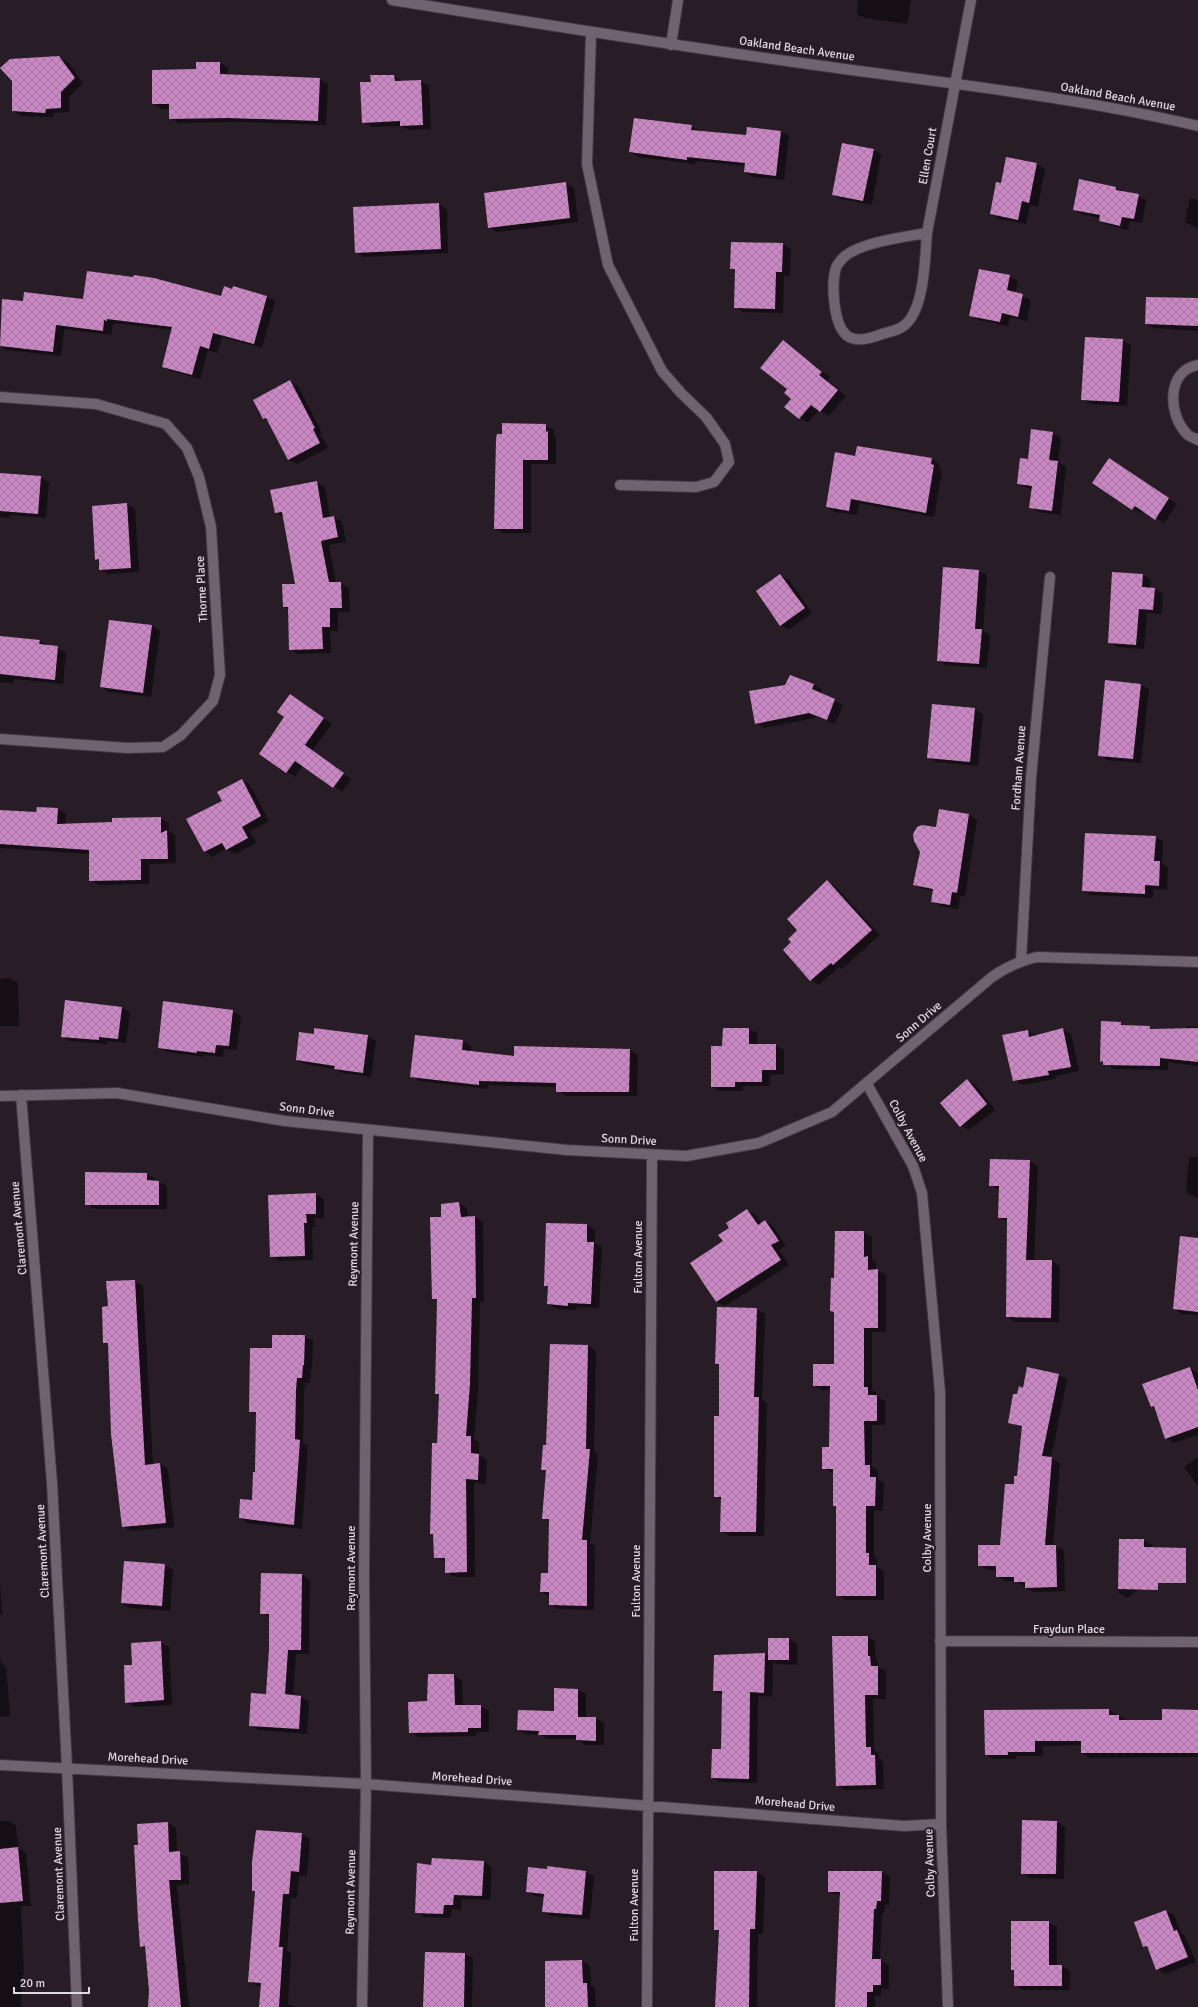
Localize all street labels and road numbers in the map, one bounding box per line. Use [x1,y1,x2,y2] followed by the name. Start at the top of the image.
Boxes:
[738,33,856,65] street label: Oakland Beach Avenue
[1059,79,1177,115] street label: Oakland Beach Avenue
[916,126,940,186] street label: Ellen Court
[193,556,211,622] street label: Thorne Place
[1009,725,1029,811] street label: Fordham Avenue
[893,998,945,1046] street label: Sonn Drive
[885,1097,931,1165] street label: Colby Avenue
[279,1099,335,1121] street label: Sonn Drive
[601,1131,657,1149] street label: Sonn Drive
[7,1181,31,1275] street label: Claremont Avenue
[346,1201,362,1287] street label: Reymont Avenue
[631,1221,646,1293] street label: Fulton Avenue
[920,1503,935,1573] street label: Colby Avenue
[33,1504,53,1598] street label: Claremont Avenue
[344,1525,359,1611] street label: Reymont Avenue
[629,1545,644,1617] street label: Fulton Avenue
[1033,1622,1105,1637] street label: Fraydun Place
[107,1749,189,1769] street label: Morehead Drive
[431,1769,513,1789] street label: Morehead Drive
[754,1793,836,1815] street label: Morehead Drive
[50,1827,68,1921] street label: Claremont Avenue
[921,1828,939,1898] street label: Colby Avenue
[343,1849,359,1935] street label: Reymont Avenue
[627,1869,642,1941] street label: Fulton Avenue

